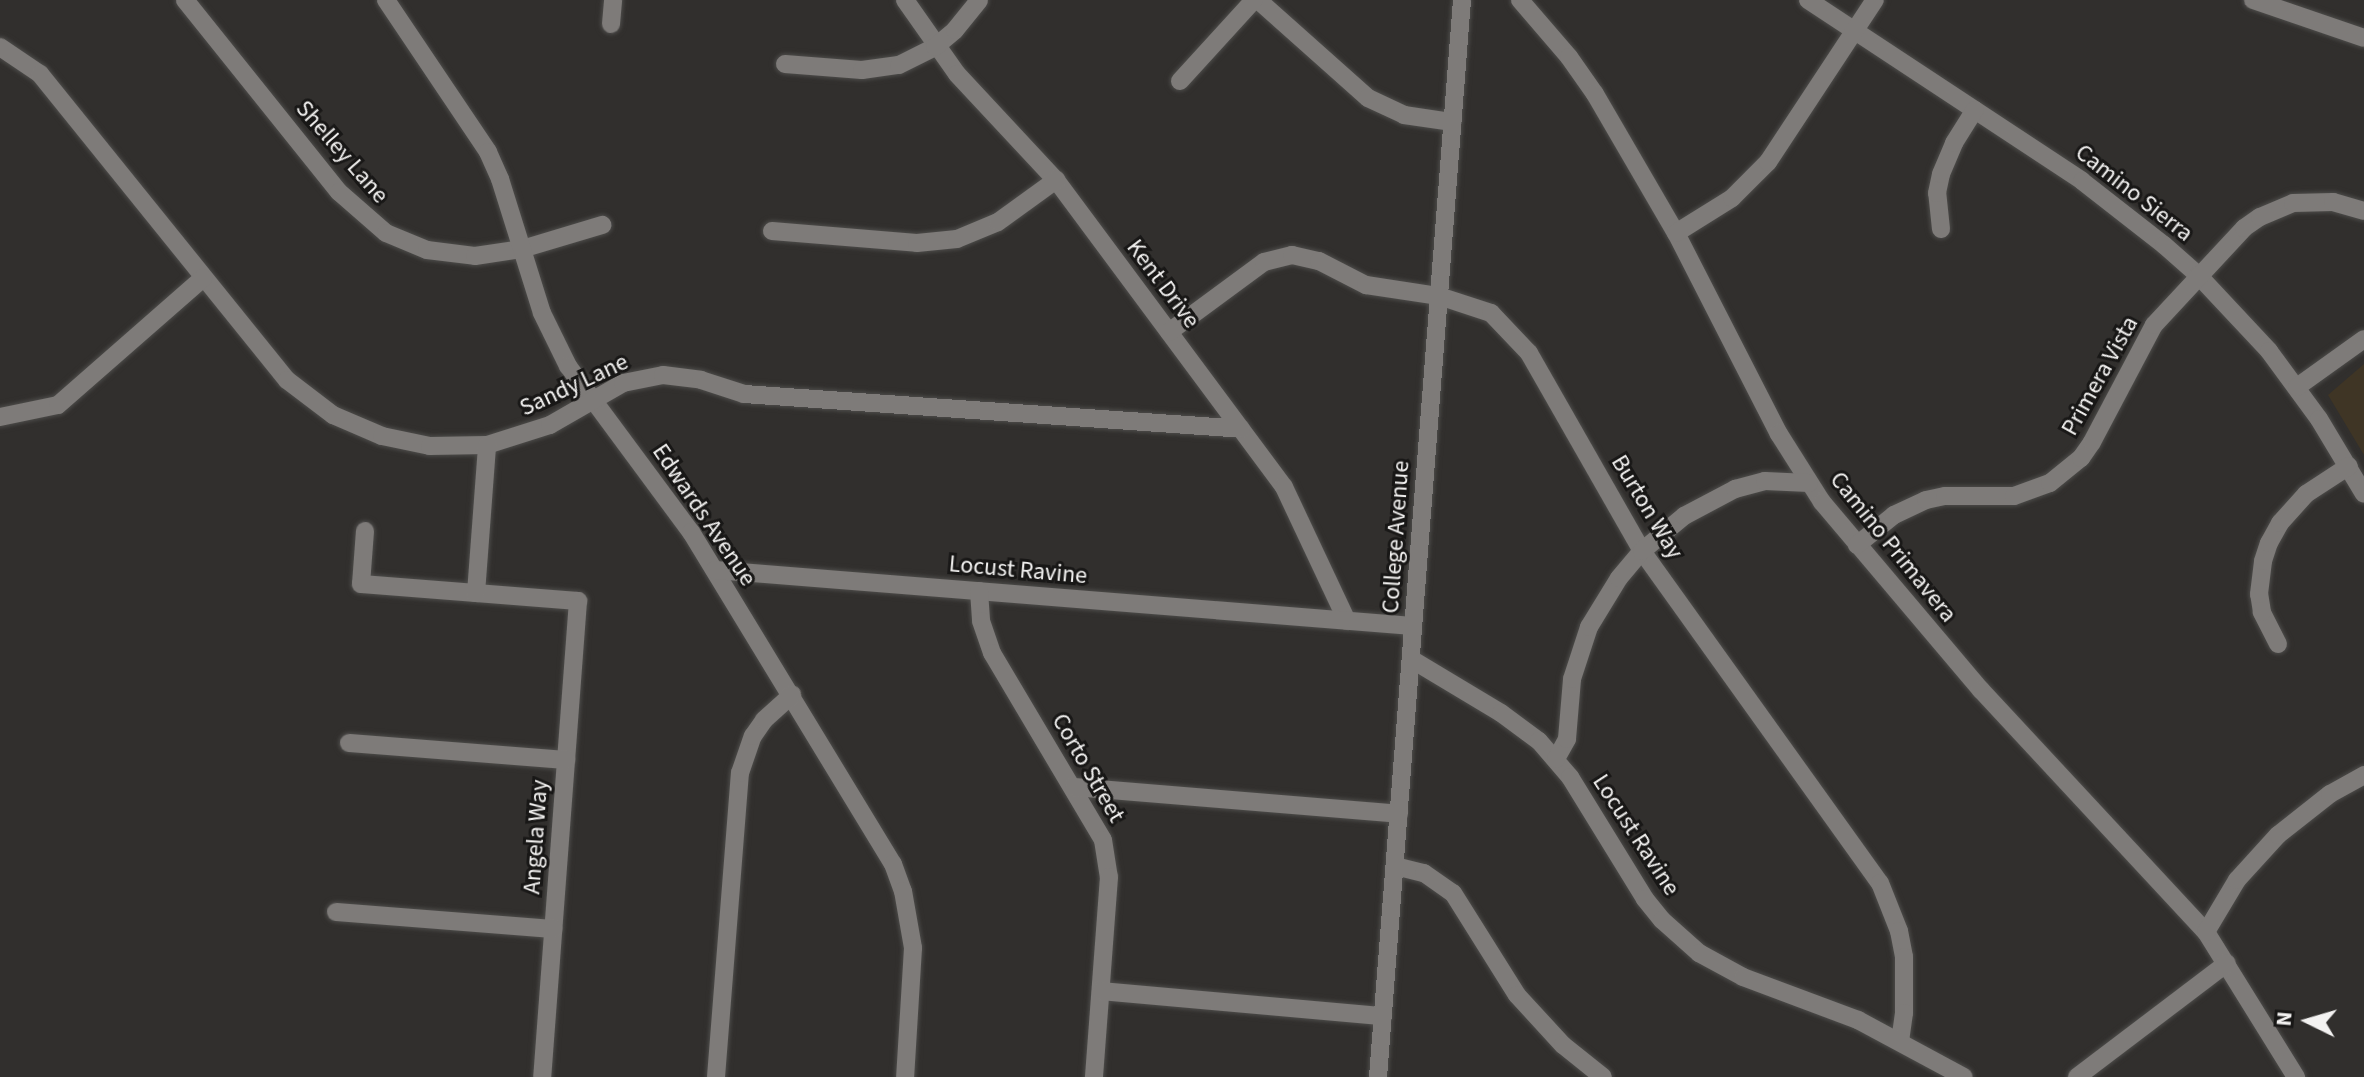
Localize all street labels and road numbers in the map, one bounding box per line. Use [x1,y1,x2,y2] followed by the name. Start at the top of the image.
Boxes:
[290,95,394,209] street label: Shelley Lane
[2069,138,2199,248] street label: Camino Sierra
[1120,234,1206,334] street label: Kent Drive
[2055,311,2145,441] street label: Primera Vista
[515,347,633,423] street label: Sandy Lane
[646,439,762,591] street label: Edwards Avenue
[1605,450,1689,564] street label: Burton Way
[1376,460,1416,614] street label: College Avenue
[1824,466,1962,628] street label: Camino Primavera
[948,550,1088,590] street label: Locust Ravine
[1045,709,1131,827] street label: Corto Street
[1586,769,1686,901] street label: Locust Ravine
[518,779,554,895] street label: Angela Way

